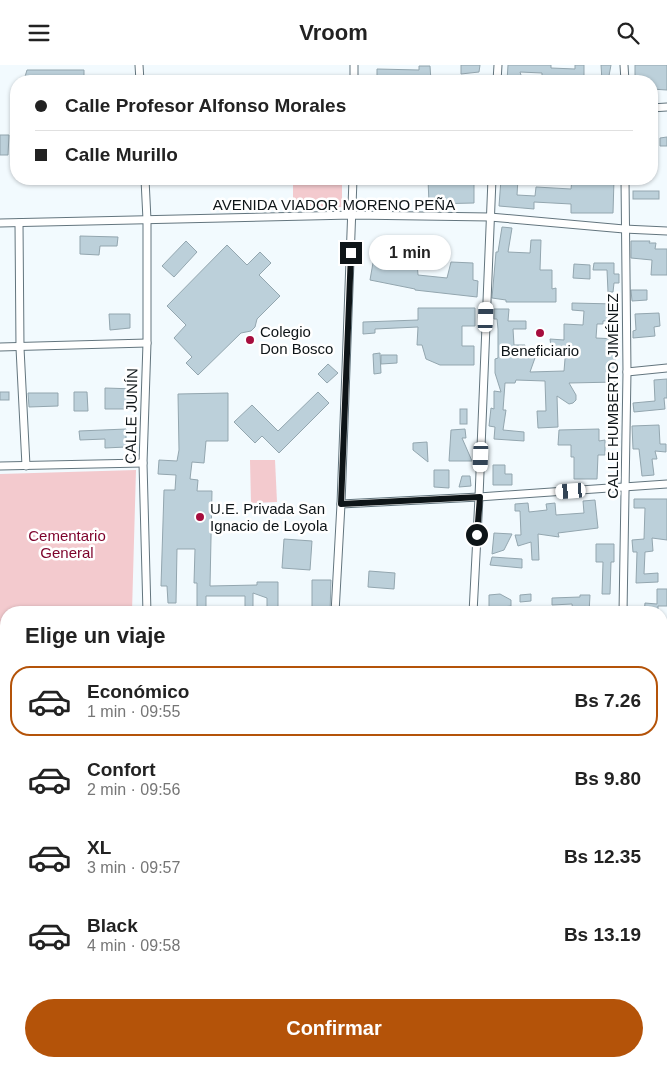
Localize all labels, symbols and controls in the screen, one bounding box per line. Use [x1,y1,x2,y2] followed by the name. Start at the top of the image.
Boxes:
[25,19,53,47] icon: menu
[614,19,642,47] icon: search
[299,20,368,45] text: Vroom
[65,95,346,116] text: Calle Profesor Alfonso Morales
[65,144,178,165] text: Calle Murillo
[213,196,455,213] street label: AVENIDA VIADOR MORENO PEÑA
[368,235,451,271] callout: 1 min
[340,242,362,264] route end
[389,244,431,261] text: 1 min
[604,293,621,499] street label: CALLE HUMBERTO JIMÉNEZ
[477,302,494,332] car
[260,323,333,357] place label: Colegio Don Bosco
[534,327,546,339] marker: Beneficiario
[244,334,256,346] marker: Colegio Don Bosco
[501,342,579,359] place label: Beneficiario
[122,368,140,464] street label: CALLE JUNÍN
[472,442,489,472] car
[555,482,586,500] car
[210,500,328,534] place label: U.E. Privada San Ignacio de Loyola
[194,511,206,523] marker: U.E. Privada San Ignacio de Loyola
[466,524,488,546] route start
[28,527,106,561] park label: Cementario General
[25,623,166,648] text: Elige un viaje
[27,679,72,724] icon: car
[87,681,189,702] text: Económico
[574,690,641,711] text: Bs 7.26
[87,703,180,720] text: 1 min · 09:55
[27,757,72,802] icon: car
[87,759,156,780] text: Confort
[574,768,641,789] text: Bs 9.80
[87,781,180,798] text: 2 min · 09:56
[27,835,72,880] icon: car
[87,837,111,858] text: XL
[564,846,641,867] text: Bs 12.35
[87,859,180,876] text: 3 min · 09:57
[27,913,72,958] icon: car
[87,915,138,936] text: Black
[564,924,641,945] text: Bs 13.19
[87,937,180,954] text: 4 min · 09:58
[25,999,643,1057] button: Confirmar

